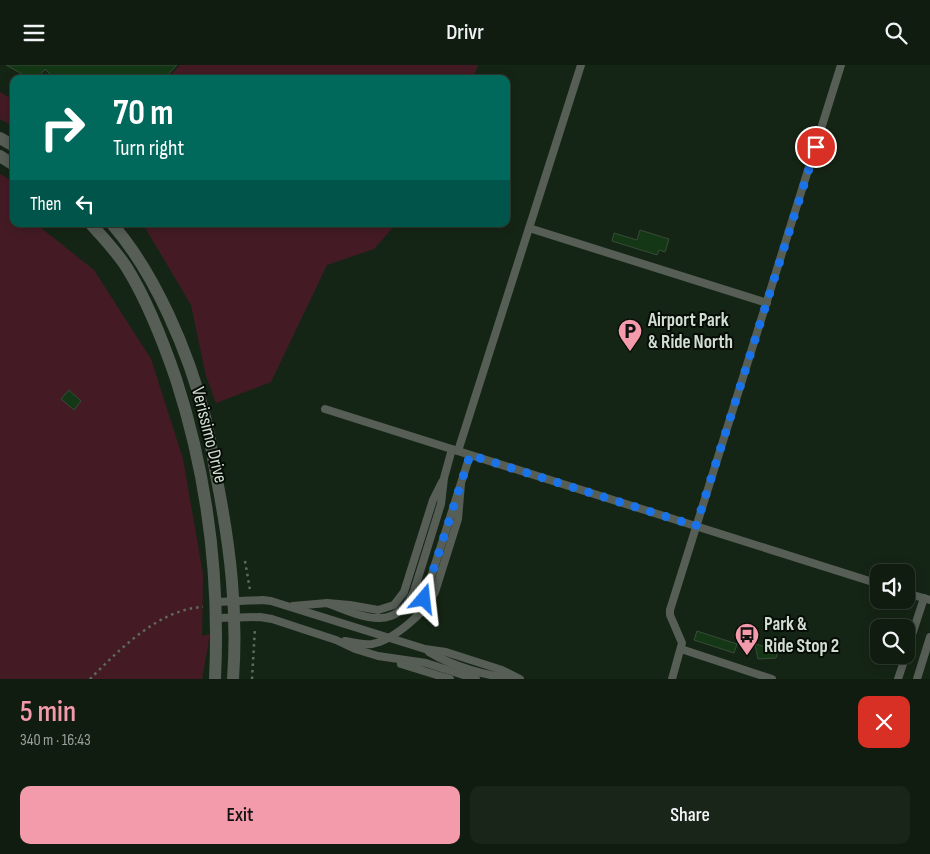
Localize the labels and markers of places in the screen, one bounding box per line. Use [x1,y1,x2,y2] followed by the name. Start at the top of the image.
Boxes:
[795,126,837,168] pin
[647,309,733,354] place label: Airport Park & Ride North
[617,318,643,352] parking icon: Airport Park & Ride North
[764,613,839,658] place label: Park & Ride Stop 2
[734,622,760,656] bus stop icon: Park & Ride Stop 2

